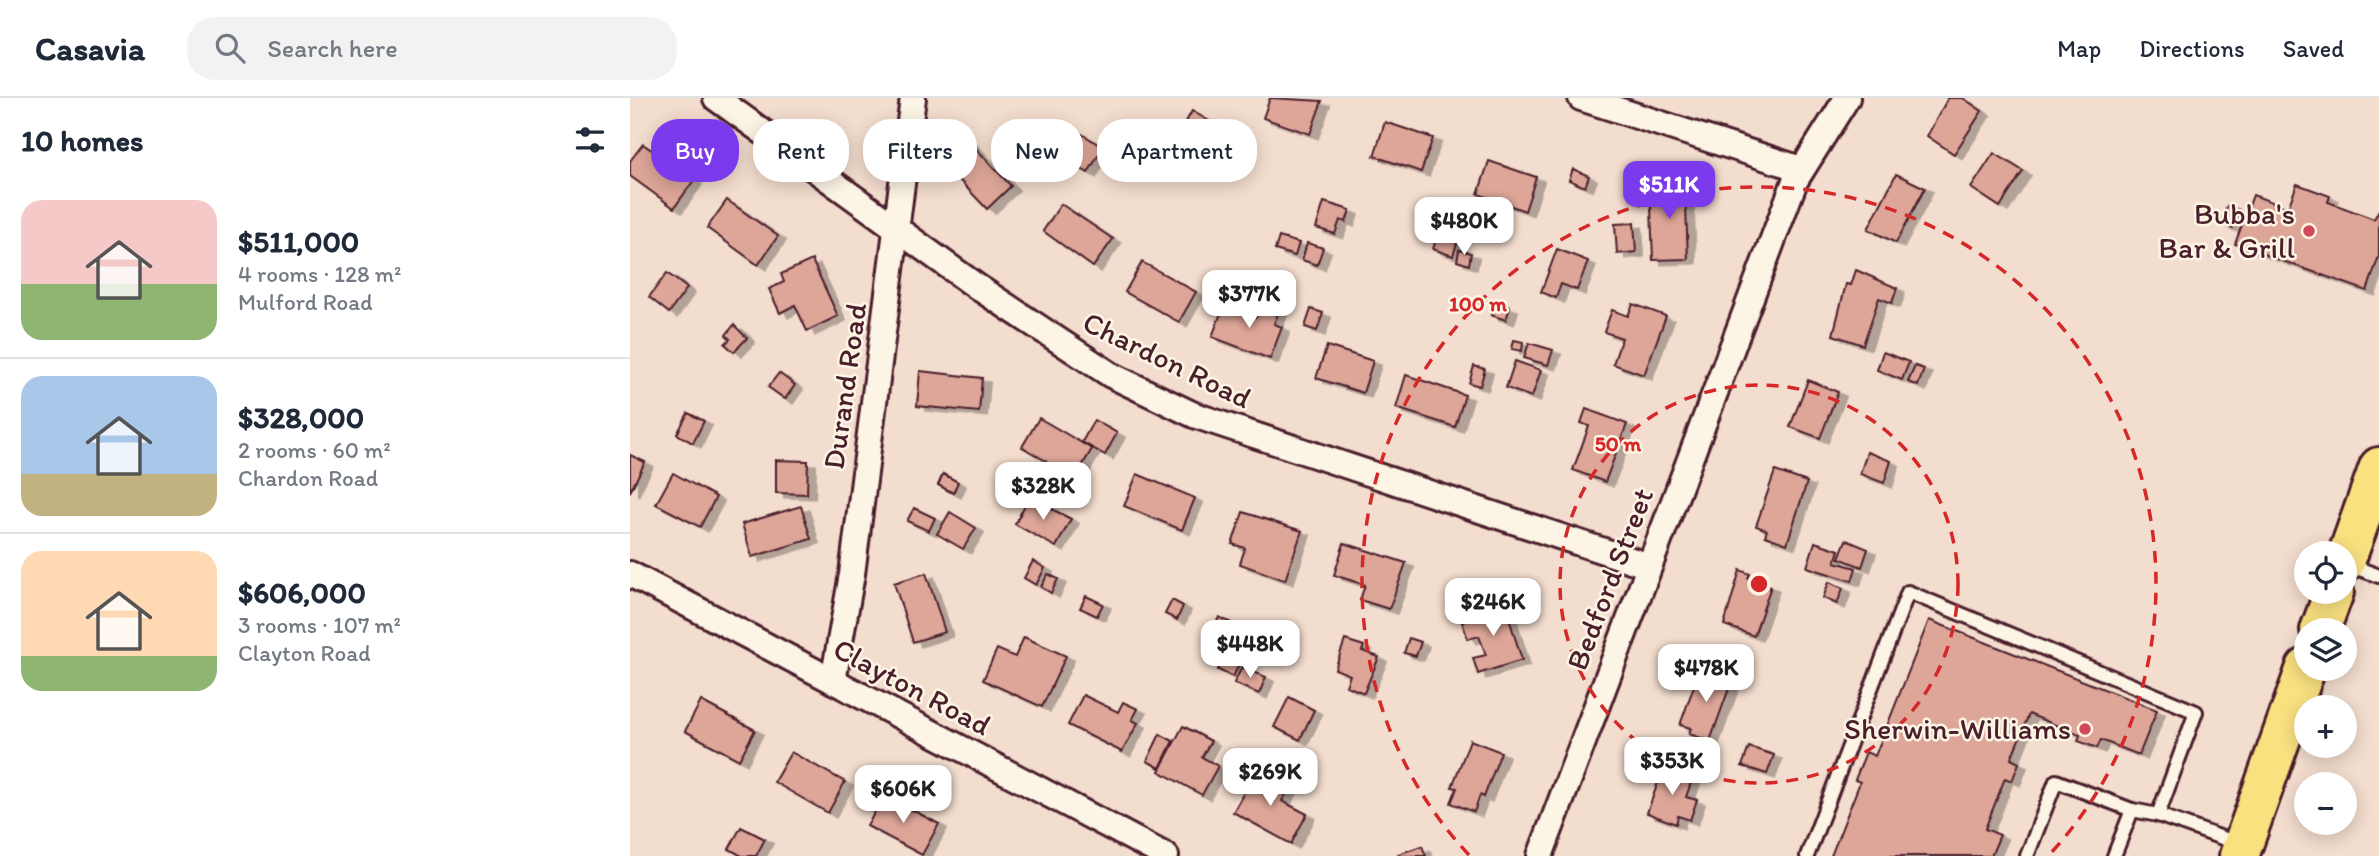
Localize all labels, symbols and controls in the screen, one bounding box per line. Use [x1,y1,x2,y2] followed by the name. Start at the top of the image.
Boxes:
[187,17,677,80] search box
[35,29,145,68] text: Casavia
[211,29,249,67] icon: search
[267,32,398,64] text: Search here
[2057,34,2101,63] text: Map
[2139,34,2245,63] text: Directions
[2283,34,2344,63] text: Saved
[651,119,739,182] chip: Buy
[753,119,849,182] chip: Rent
[863,119,977,182] chip: Filters
[991,119,1083,182] chip: New
[1097,119,1257,182] chip: Apartment
[571,121,609,159] icon: filters
[21,122,144,159] text: 10 homes
[1620,162,1718,221] pin: $511K
[1639,170,1699,198] text: $511K
[2159,195,2295,266] place label: Bubba's Bar & Grill
[1415,198,1513,257] pin: $480K
[1431,206,1497,234] text: $480K
[238,223,359,260] text: $511,000
[2301,223,2317,239] marker: Bubba's Bar & Grill
[77,228,161,312] icon: home
[238,260,401,288] text: 4 rooms · 128 m²
[1200,271,1298,330] pin: $377K
[1218,279,1280,307] text: $377K
[238,288,373,316] text: Mulford Road
[1449,291,1507,316] text: 100 m
[815,300,875,472] street label: Durand Road
[1077,303,1257,416] street label: Chardon Road
[238,399,364,436] text: $328,000
[77,404,161,488] icon: home
[1595,431,1642,456] text: 50 m
[238,436,391,464] text: 2 rooms · 60 m²
[994,462,1092,522] pin: $328K
[238,464,378,492] text: Chardon Road
[1011,471,1075,499] text: $328K
[1558,483,1661,675] street label: Bedford Street
[2294,541,2357,835] map controls
[2294,541,2357,604] button: locate
[1747,572,1771,596] centre of rings
[238,574,366,611] text: $606,000
[1444,578,1542,638] pin: $246K
[77,579,161,663] icon: home
[1461,587,1525,615] text: $246K
[238,611,401,639] text: 3 rooms · 107 m²
[2294,618,2357,681] button: layers
[1201,620,1299,680] pin: $448K
[1217,629,1283,657] text: $448K
[827,630,997,743] street label: Clayton Road
[238,639,370,667] text: Clayton Road
[1657,644,1755,704] pin: $478K
[1674,653,1738,681] text: $478K
[2294,695,2357,758] button: +
[1844,710,2071,747] place label: Sherwin-Williams
[2077,721,2093,737] marker: Sherwin-Williams
[1623,738,1721,797] pin: $353K
[1640,746,1704,774] text: $353K
[1221,748,1319,808] pin: $269K
[1239,757,1301,785] text: $269K
[854,766,952,825] pin: $606K
[2294,772,2357,835] button: −
[871,774,935,802] text: $606K

